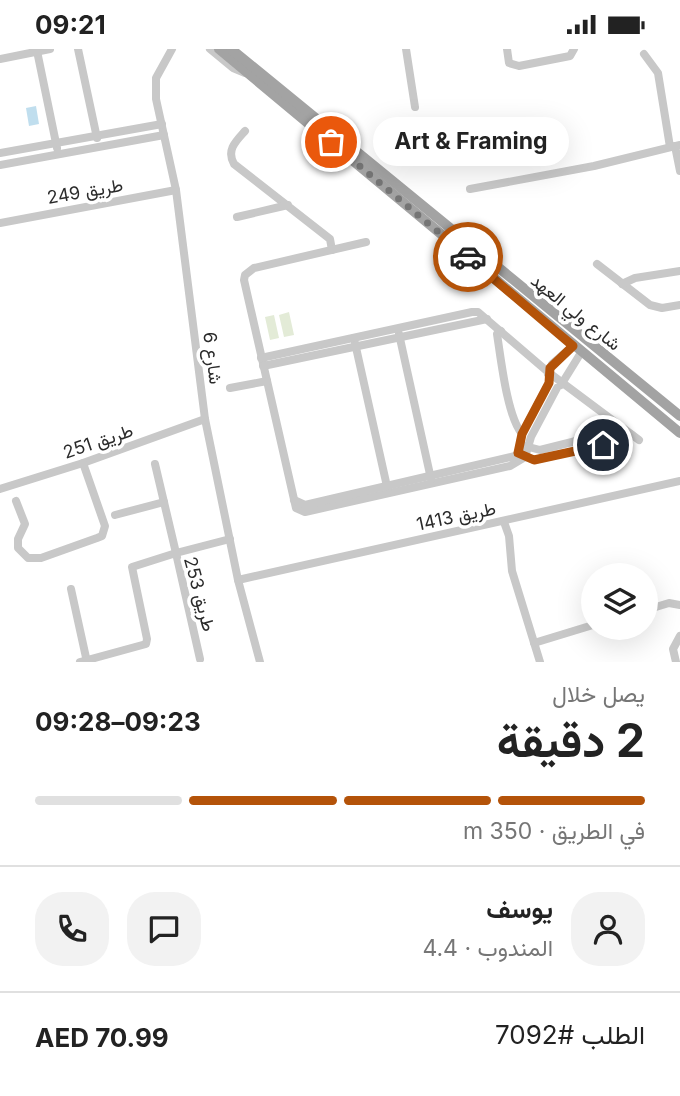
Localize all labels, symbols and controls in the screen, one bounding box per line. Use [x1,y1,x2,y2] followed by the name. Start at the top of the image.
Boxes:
[35,9,106,40] text: 09:21
[301,112,361,172] pin
[373,117,569,167] callout: Art & Framing
[312,123,350,161] icon: bag
[394,127,548,155] text: Art & Framing
[45,174,125,209] street label: طريق 249
[433,222,503,292] courier
[449,238,487,276] icon: car
[524,269,625,358] street label: شارع ولي العهد
[197,331,227,386] street label: شارع 6
[573,415,633,475] pin
[60,419,136,464] street label: طريق 251
[584,426,622,464] icon: home
[415,497,498,536] street label: طريق 1413
[179,554,220,634] street label: طريق 253
[581,563,658,640] map controls
[581,563,658,640] button: layers
[552,680,645,708] text: يصل خلال
[35,706,201,737] text: 09:23–09:28
[497,712,645,768] text: 2 دقيقة
[463,817,645,845] text: في الطريق · 350 m
[35,892,109,966] button: phone
[127,892,201,966] button: chat
[571,892,645,966] button: person
[486,893,553,924] text: يوسف
[422,934,553,962] text: المندوب · 4.4
[495,1019,645,1050] text: الطلب #7092
[35,1022,169,1053] text: AED 70.99

